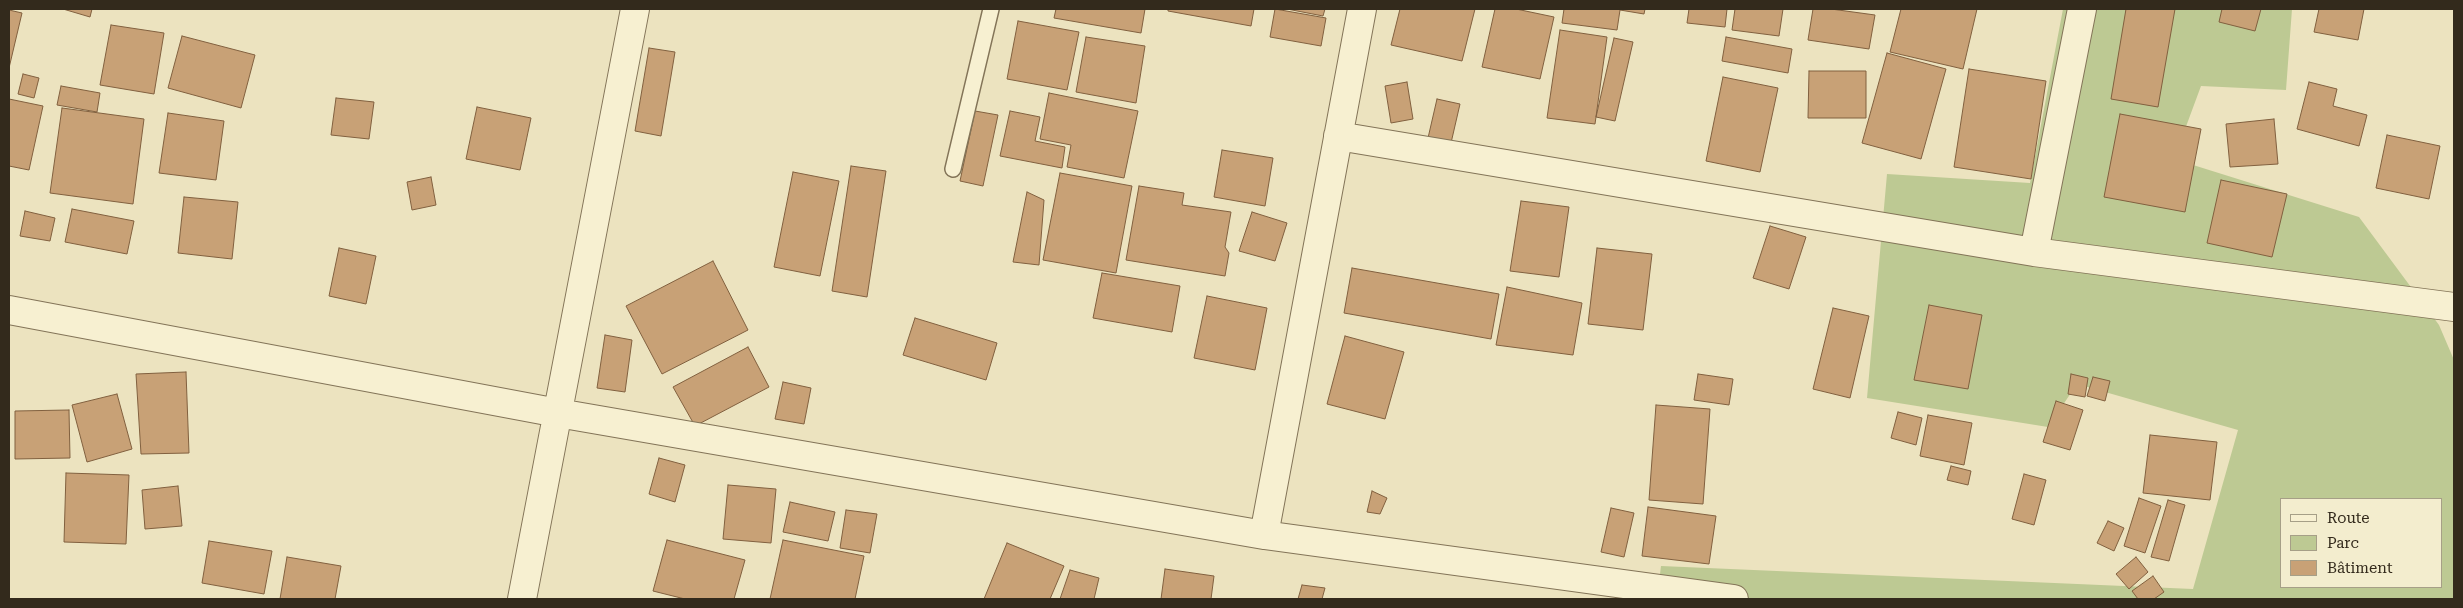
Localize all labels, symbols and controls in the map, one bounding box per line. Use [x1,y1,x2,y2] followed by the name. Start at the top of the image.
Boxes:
[2280,498,2443,588] legend
[2327,509,2369,527] text: Route
[2327,534,2359,552] text: Parc
[2327,559,2393,577] text: Bâtiment

